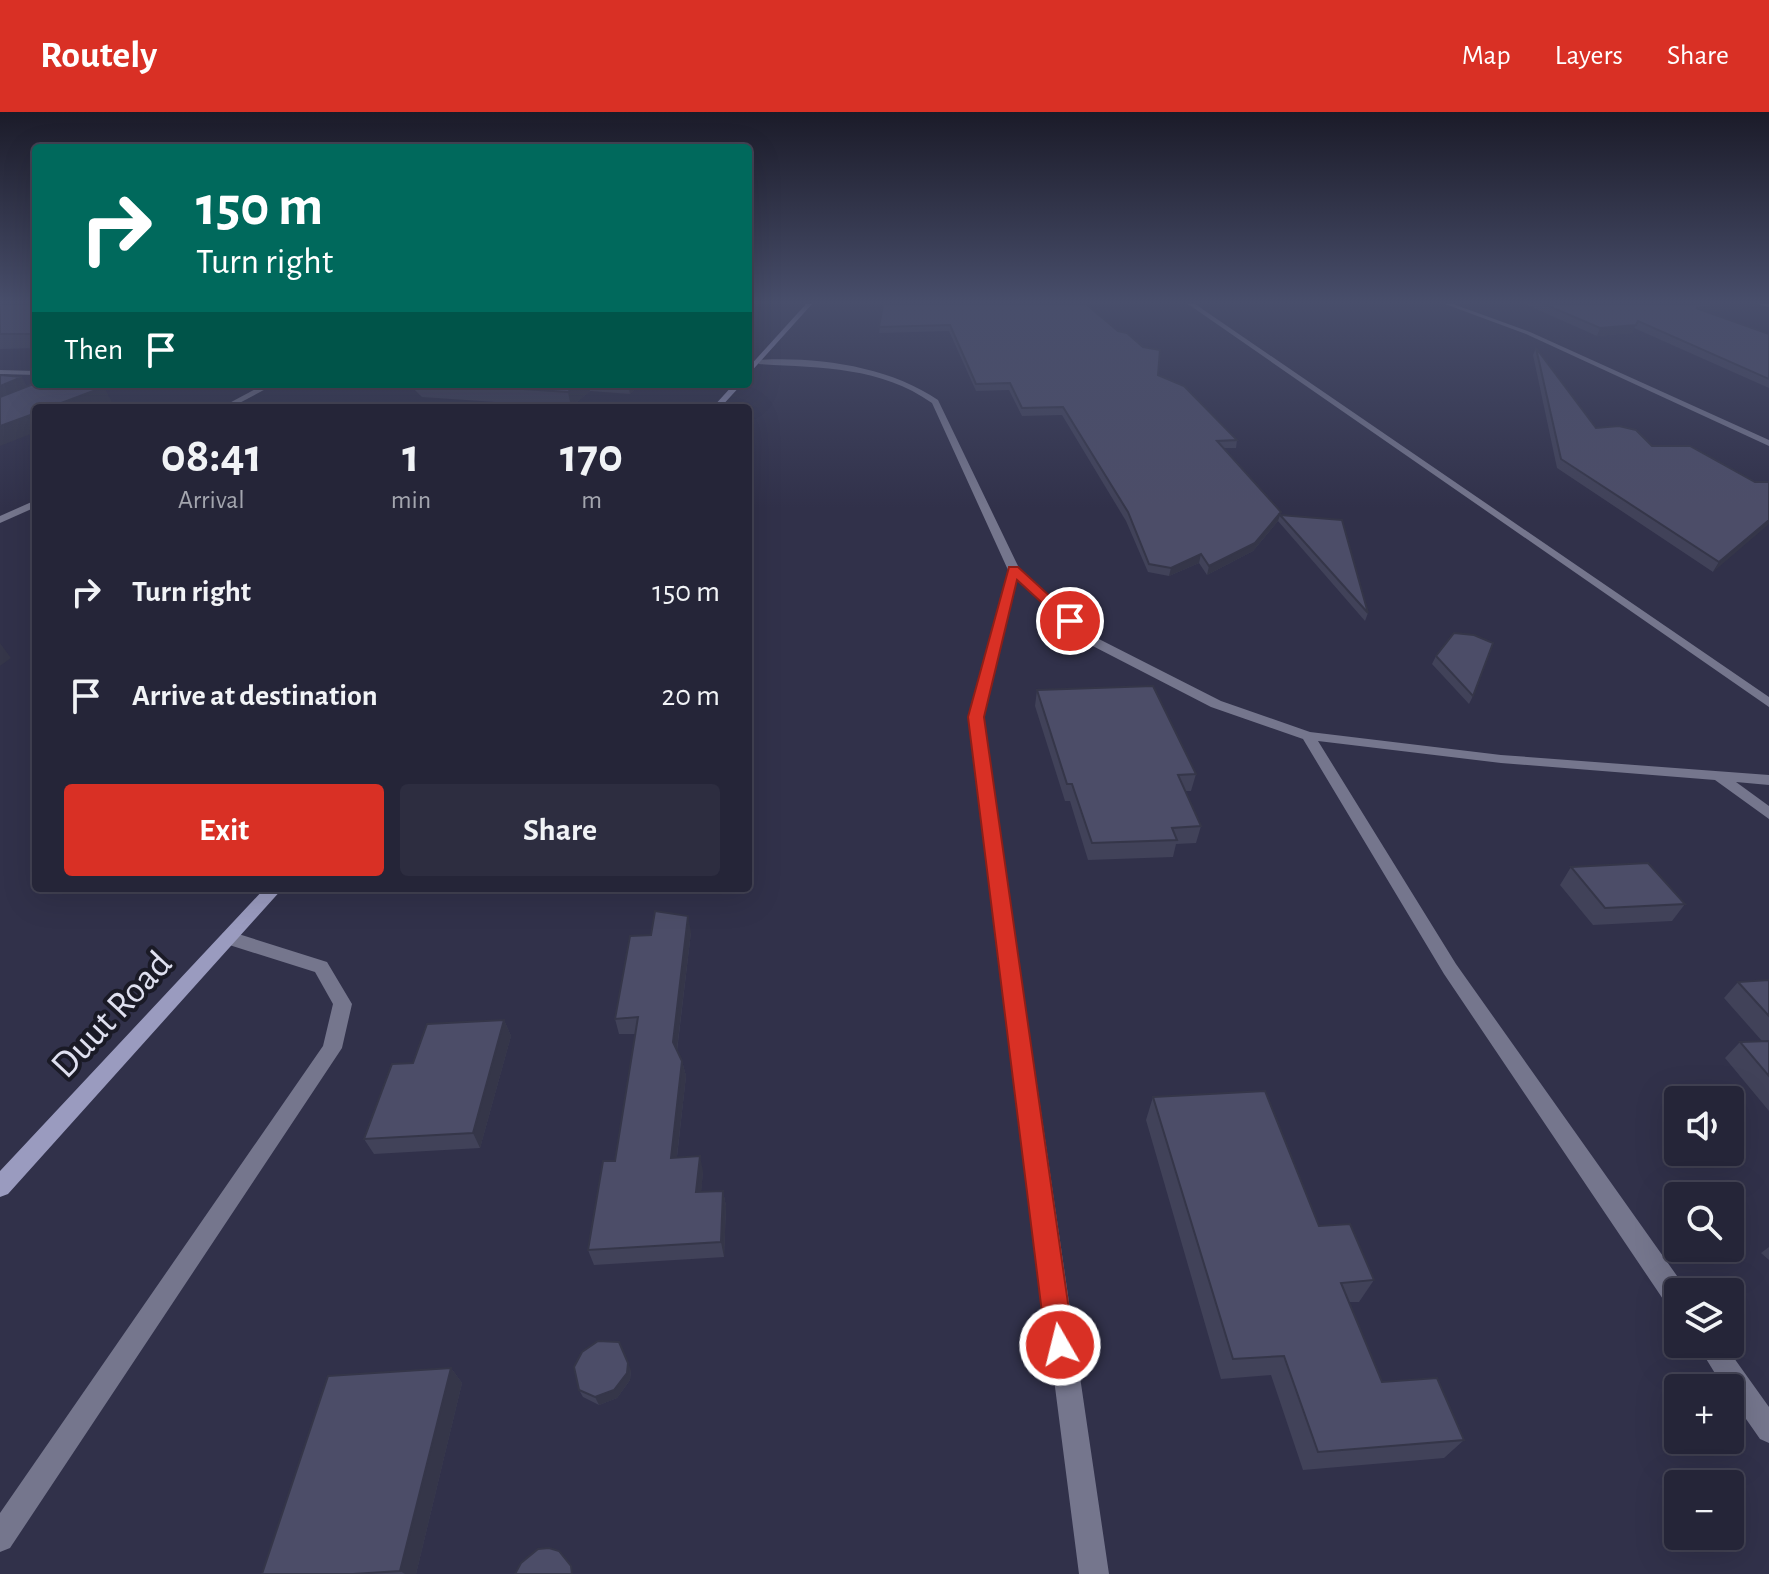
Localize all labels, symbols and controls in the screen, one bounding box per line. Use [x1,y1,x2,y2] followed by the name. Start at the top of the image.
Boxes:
[40,37,157,75] text: Routely
[1462,42,1511,70] text: Map
[1555,42,1623,70] text: Layers
[1667,42,1729,70] text: Share
[64,176,168,280] icon: right
[196,179,323,235] text: 150 m
[196,244,333,280] text: Turn right
[139,328,183,372] icon: arrive
[64,335,123,365] text: Then
[161,433,262,481] text: 08:41
[402,433,420,481] text: 1
[560,433,623,481] text: 170
[178,487,245,513] text: Arrival
[391,487,431,513] text: min
[581,487,602,513] text: m
[64,570,108,614] icon: right
[132,577,251,607] text: Turn right
[652,577,720,607] text: 150 m
[1036,587,1104,655] pin
[1048,599,1092,643] icon: arrive
[64,674,108,718] icon: arrive
[132,681,378,711] text: Arrive at destination
[662,681,720,711] text: 20 m
[64,784,384,876] button: Exit
[400,784,720,876] button: Share
[44,945,180,1085] street label: Duut Road
[1664,1086,1744,1550] map controls
[1664,1086,1744,1166] button: sound
[1664,1182,1744,1262] button: search
[1664,1278,1744,1358] button: layers
[1018,1303,1102,1387] position arrow
[1664,1374,1744,1454] button: +
[1664,1470,1744,1550] button: −

